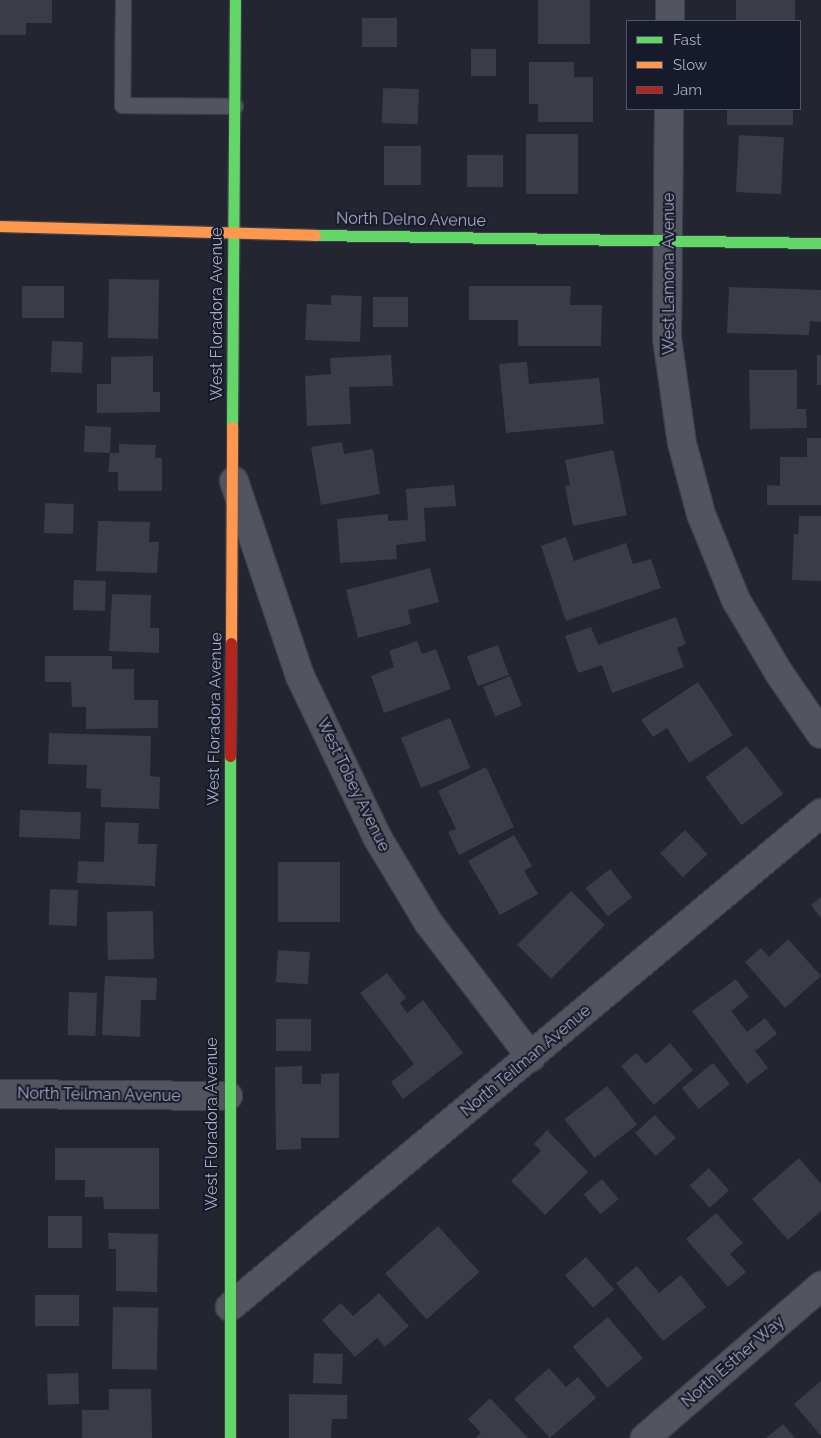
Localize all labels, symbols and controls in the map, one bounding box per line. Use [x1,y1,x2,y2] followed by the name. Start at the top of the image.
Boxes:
[626,20,801,110] legend
[673,31,701,49] text: Fast
[673,56,707,74] text: Slow
[673,81,702,99] text: Jam
[659,193,679,355] street label: West Lamona Avenue
[336,209,486,231] street label: North Delno Avenue
[207,227,227,401] street label: West Floradora Avenue
[204,632,226,806] street label: West Floradora Avenue
[312,714,394,856] street label: West Tobey Avenue
[457,1001,595,1121] street label: North Teilman Avenue
[202,1037,222,1211] street label: West Floradora Avenue
[17,1084,181,1106] street label: North Teilman Avenue
[678,1312,788,1412] street label: North Esther Way

